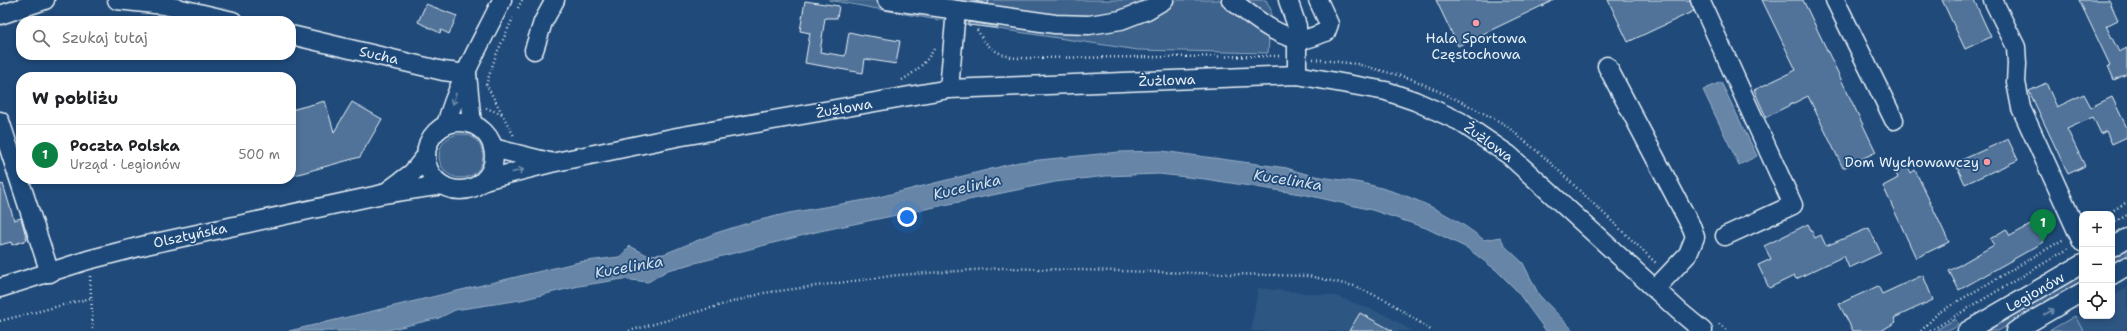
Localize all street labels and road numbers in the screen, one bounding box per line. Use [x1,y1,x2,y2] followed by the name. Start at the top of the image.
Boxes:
[358,42,401,68] street label: Sucha
[1138,70,1196,90] street label: Żużlowa
[814,94,874,122] street label: Żużlowa
[1461,118,1517,166] street label: Żużlowa
[152,218,229,252] street label: Olsztyńska
[2002,268,2068,316] street label: Legionów

